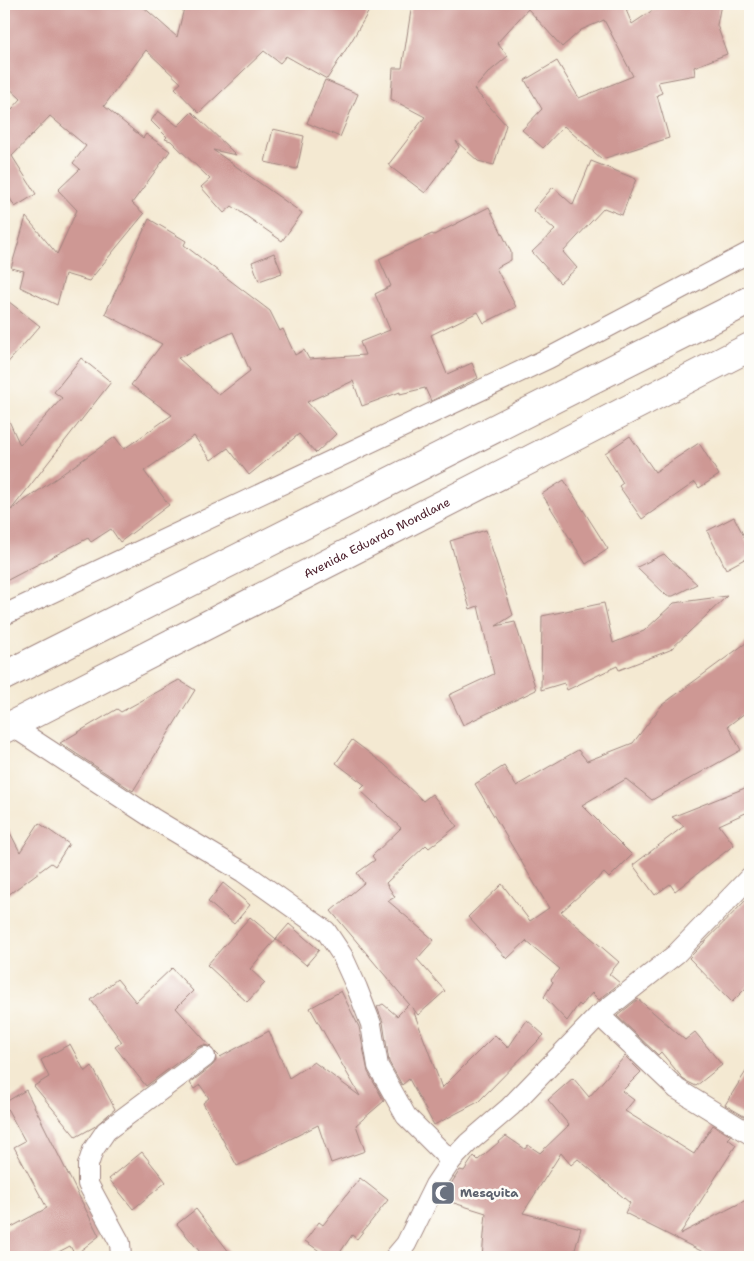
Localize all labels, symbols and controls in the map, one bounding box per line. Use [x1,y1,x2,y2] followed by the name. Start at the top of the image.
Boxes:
[301,494,453,582] street label: Avenida Eduardo Mondlane
[430,1180,456,1206] mosque icon: Mesquita
[460,1185,519,1201] place label: Mesquita

